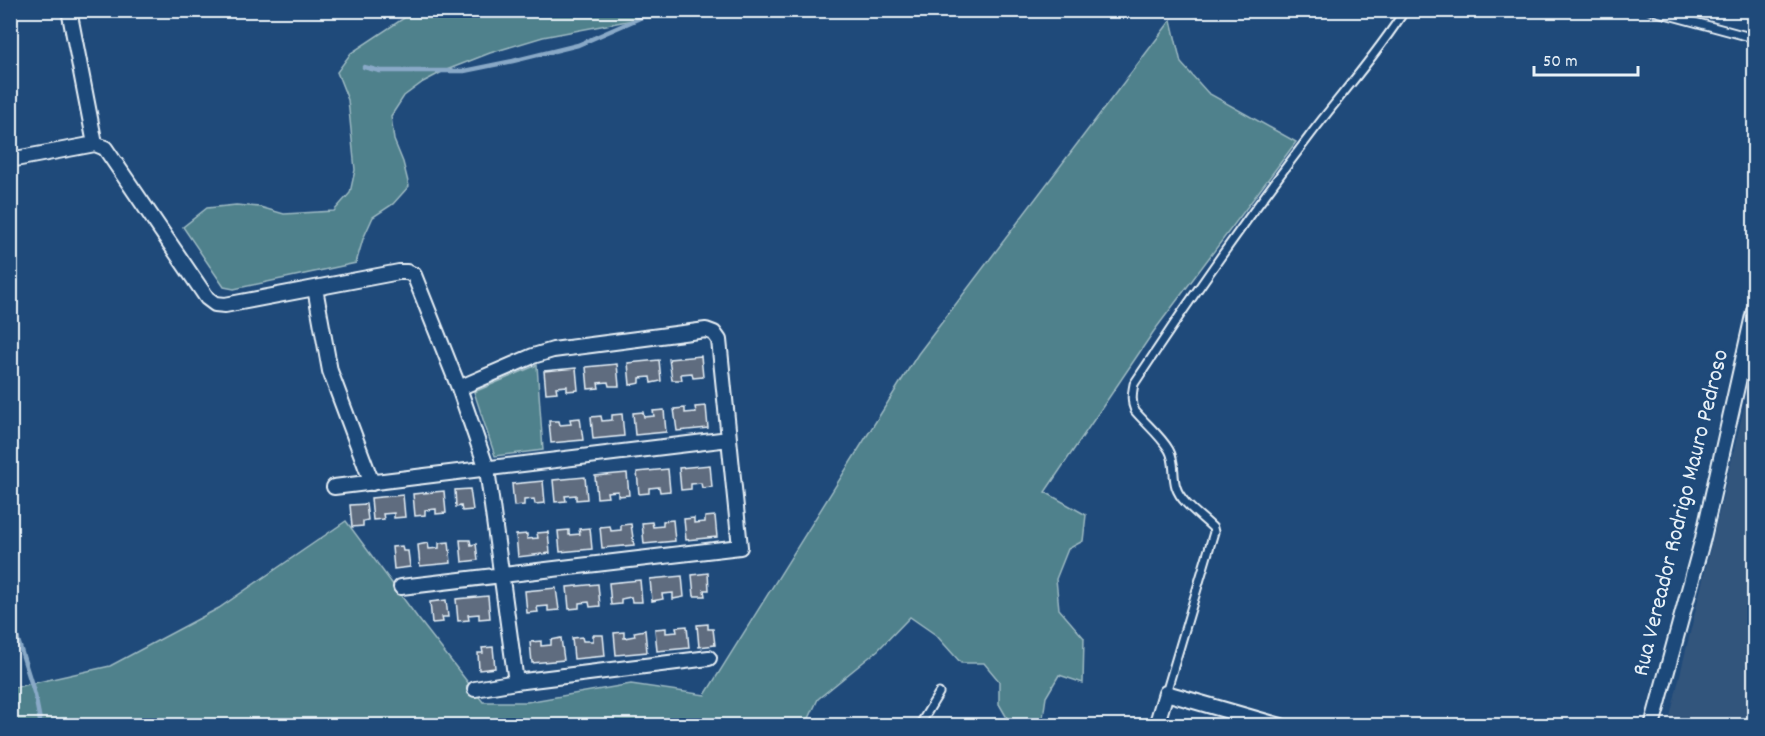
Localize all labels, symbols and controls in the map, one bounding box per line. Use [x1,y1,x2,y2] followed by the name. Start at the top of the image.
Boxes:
[1534,39,1638,77] scale bar
[1543,50,1578,75] text: 50 m
[1625,346,1739,680] street label: Rua Vereador Rodrigo Mauro Pedroso

